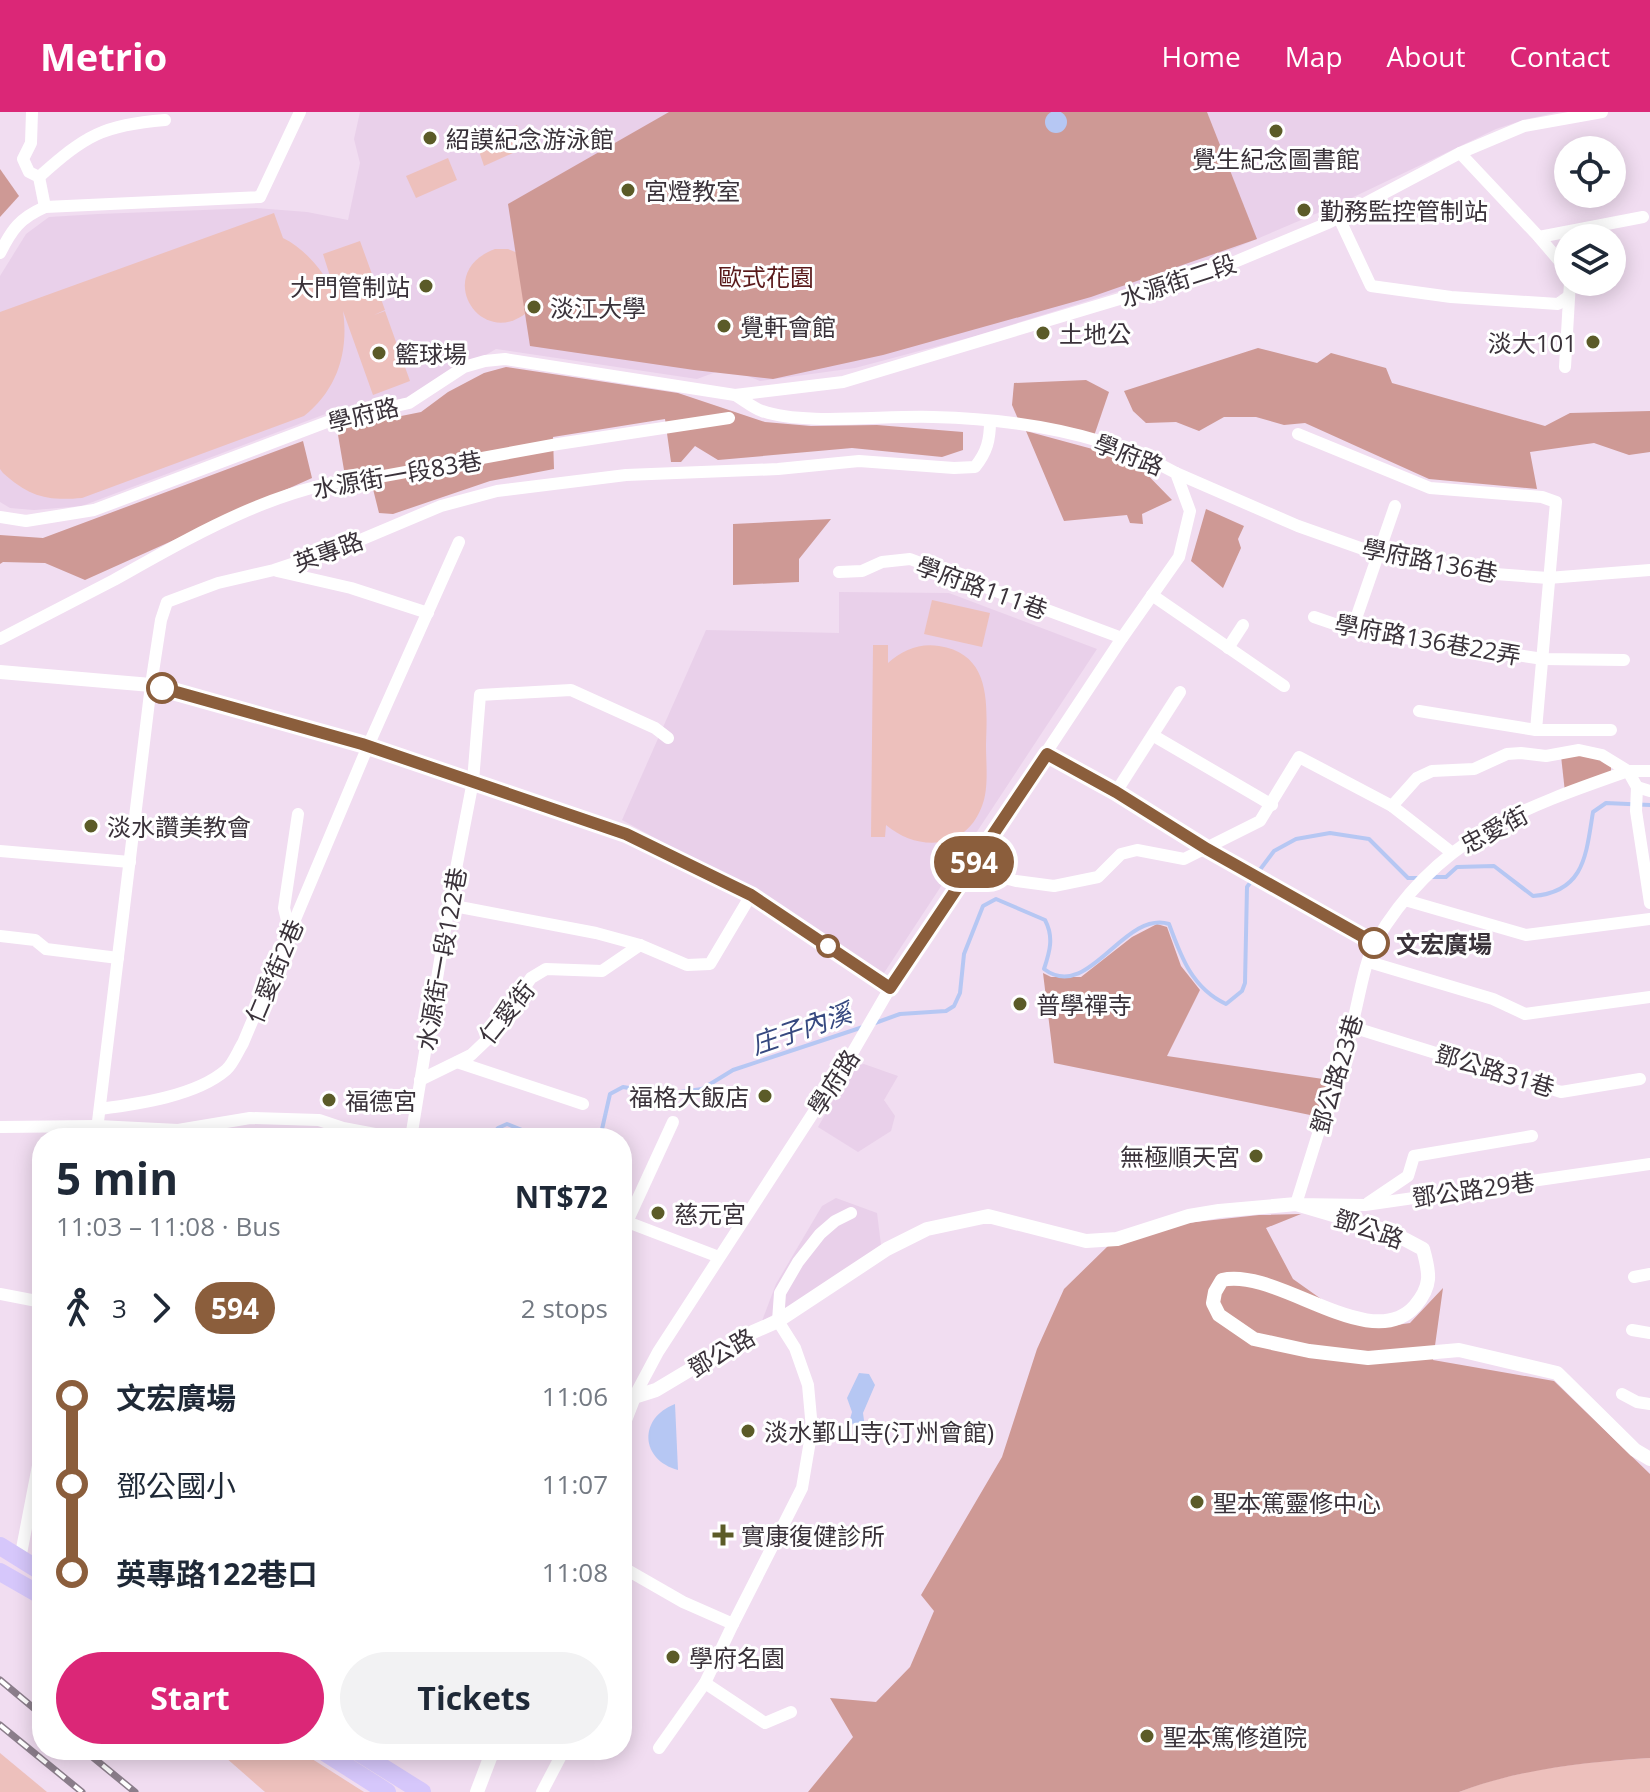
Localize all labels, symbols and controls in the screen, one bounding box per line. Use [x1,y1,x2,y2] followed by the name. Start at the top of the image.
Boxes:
[40,30,167,82] text: Metrio
[1162,37,1241,75] text: Home
[1285,37,1343,75] text: Map
[1387,37,1465,75] text: About
[1509,37,1610,75] text: Contact
[446,122,614,155] place label: 紹謨紀念游泳館
[1267,122,1285,140] marker: 覺生紀念圖書館
[421,129,439,147] marker: 紹謨紀念游泳館
[1554,136,1626,296] map controls
[1554,136,1626,208] button: locate
[1192,142,1360,175] place label: 覺生紀念圖書館
[644,174,740,207] place label: 宮燈教室
[619,181,637,199] marker: 宮燈教室
[1320,194,1488,227] place label: 勤務監控管制站
[1295,201,1313,219] marker: 勤務監控管制站
[1554,224,1626,296] button: layers
[1116,246,1240,314] street label: 水源街二段
[718,260,814,293] park label: 歐式花園
[290,270,410,303] place label: 大門管制站
[417,277,435,295] marker: 大門管制站
[550,291,646,324] place label: 淡江大學
[525,298,543,316] marker: 淡江大學
[740,310,836,343] place label: 覺軒會館
[715,317,733,335] marker: 覺軒會館
[1059,317,1131,350] place label: 土地公
[1034,324,1052,342] marker: 土地公
[1488,326,1577,359] place label: 淡大101
[1584,333,1602,351] marker: 淡大101
[395,337,467,370] place label: 籃球場
[370,344,388,362] marker: 籃球場
[324,389,402,439] street label: 學府路
[1089,426,1169,482] street label: 學府路
[310,443,484,505] street label: 水源街一段83巷
[289,523,367,579] street label: 英專路
[1360,531,1500,589] street label: 學府路136巷
[912,548,1052,626] street label: 學府路111巷
[1332,606,1524,672] street label: 學府路136巷22弄
[147,673,177,703] unlabelled marker
[1454,798,1534,860] street label: 忠愛街
[107,810,251,843] place label: 淡水讚美教會
[82,817,100,835] marker: 淡水讚美教會
[928,836,1020,888] line badge: 594
[950,843,998,881] text: 594
[409,865,473,1053] street label: 水源街一段122巷
[237,914,311,1028] street label: 仁愛街2巷
[1396,927,1492,960] place label: 文宏廣場
[1359,928,1389,958] marker: 文宏廣場
[817,935,839,957] unlabelled marker
[471,974,541,1050] street label: 仁愛街
[1036,988,1132,1021] place label: 普學禪寺
[746,993,860,1062] water label: 庄子內溪
[1011,995,1029,1013] marker: 普學禪寺
[1302,1010,1370,1138] street label: 鄧公路23巷
[1431,1036,1559,1104] street label: 鄧公路31巷
[800,1043,866,1121] street label: 學府路
[629,1080,749,1113] place label: 福格大飯店
[345,1084,417,1117] place label: 福德宮
[756,1087,774,1105] marker: 福格大飯店
[320,1091,338,1109] marker: 福德宮
[1120,1140,1240,1173] place label: 無極順天宮
[1247,1147,1265,1165] marker: 無極順天宮
[56,1148,178,1208] text: 5 min
[1410,1164,1536,1214] street label: 鄧公路29巷
[515,1176,608,1217] text: NT$72
[674,1197,746,1230] place label: 慈元宮
[1330,1201,1408,1255] street label: 鄧公路
[649,1204,667,1222] marker: 慈元宮
[56,1208,281,1244] text: 11:03 – 11:08 · Bus
[56,1286,100,1330] icon: walk
[139,1286,183,1330] icon: forward
[211,1289,259,1327] text: 594
[112,1290,127,1326] text: 3
[521,1290,608,1326] text: 2 stops
[682,1320,760,1384] street label: 鄧公路
[116,1377,236,1418] text: 文宏廣場
[542,1378,608,1414] text: 11:06
[764,1415,994,1448] place label: 淡水鄞山寺(汀州會館)
[739,1422,757,1440] marker: 淡水鄞山寺(汀州會館)
[116,1465,236,1506] text: 鄧公國小
[542,1466,608,1502] text: 11:07
[1213,1486,1381,1519] place label: 聖本篤靈修中心
[1188,1493,1206,1511] marker: 聖本篤靈修中心
[741,1519,885,1552] place label: 實康復健診所
[712,1524,734,1546] marker: 實康復健診所
[116,1553,317,1594] text: 英專路122巷口
[542,1554,608,1590] text: 11:08
[689,1641,785,1674] place label: 學府名園
[664,1648,682,1666] marker: 學府名園
[56,1652,324,1744] button: Start
[340,1652,608,1744] button: Tickets
[1163,1720,1307,1753] place label: 聖本篤修道院
[1138,1727,1156,1745] marker: 聖本篤修道院

